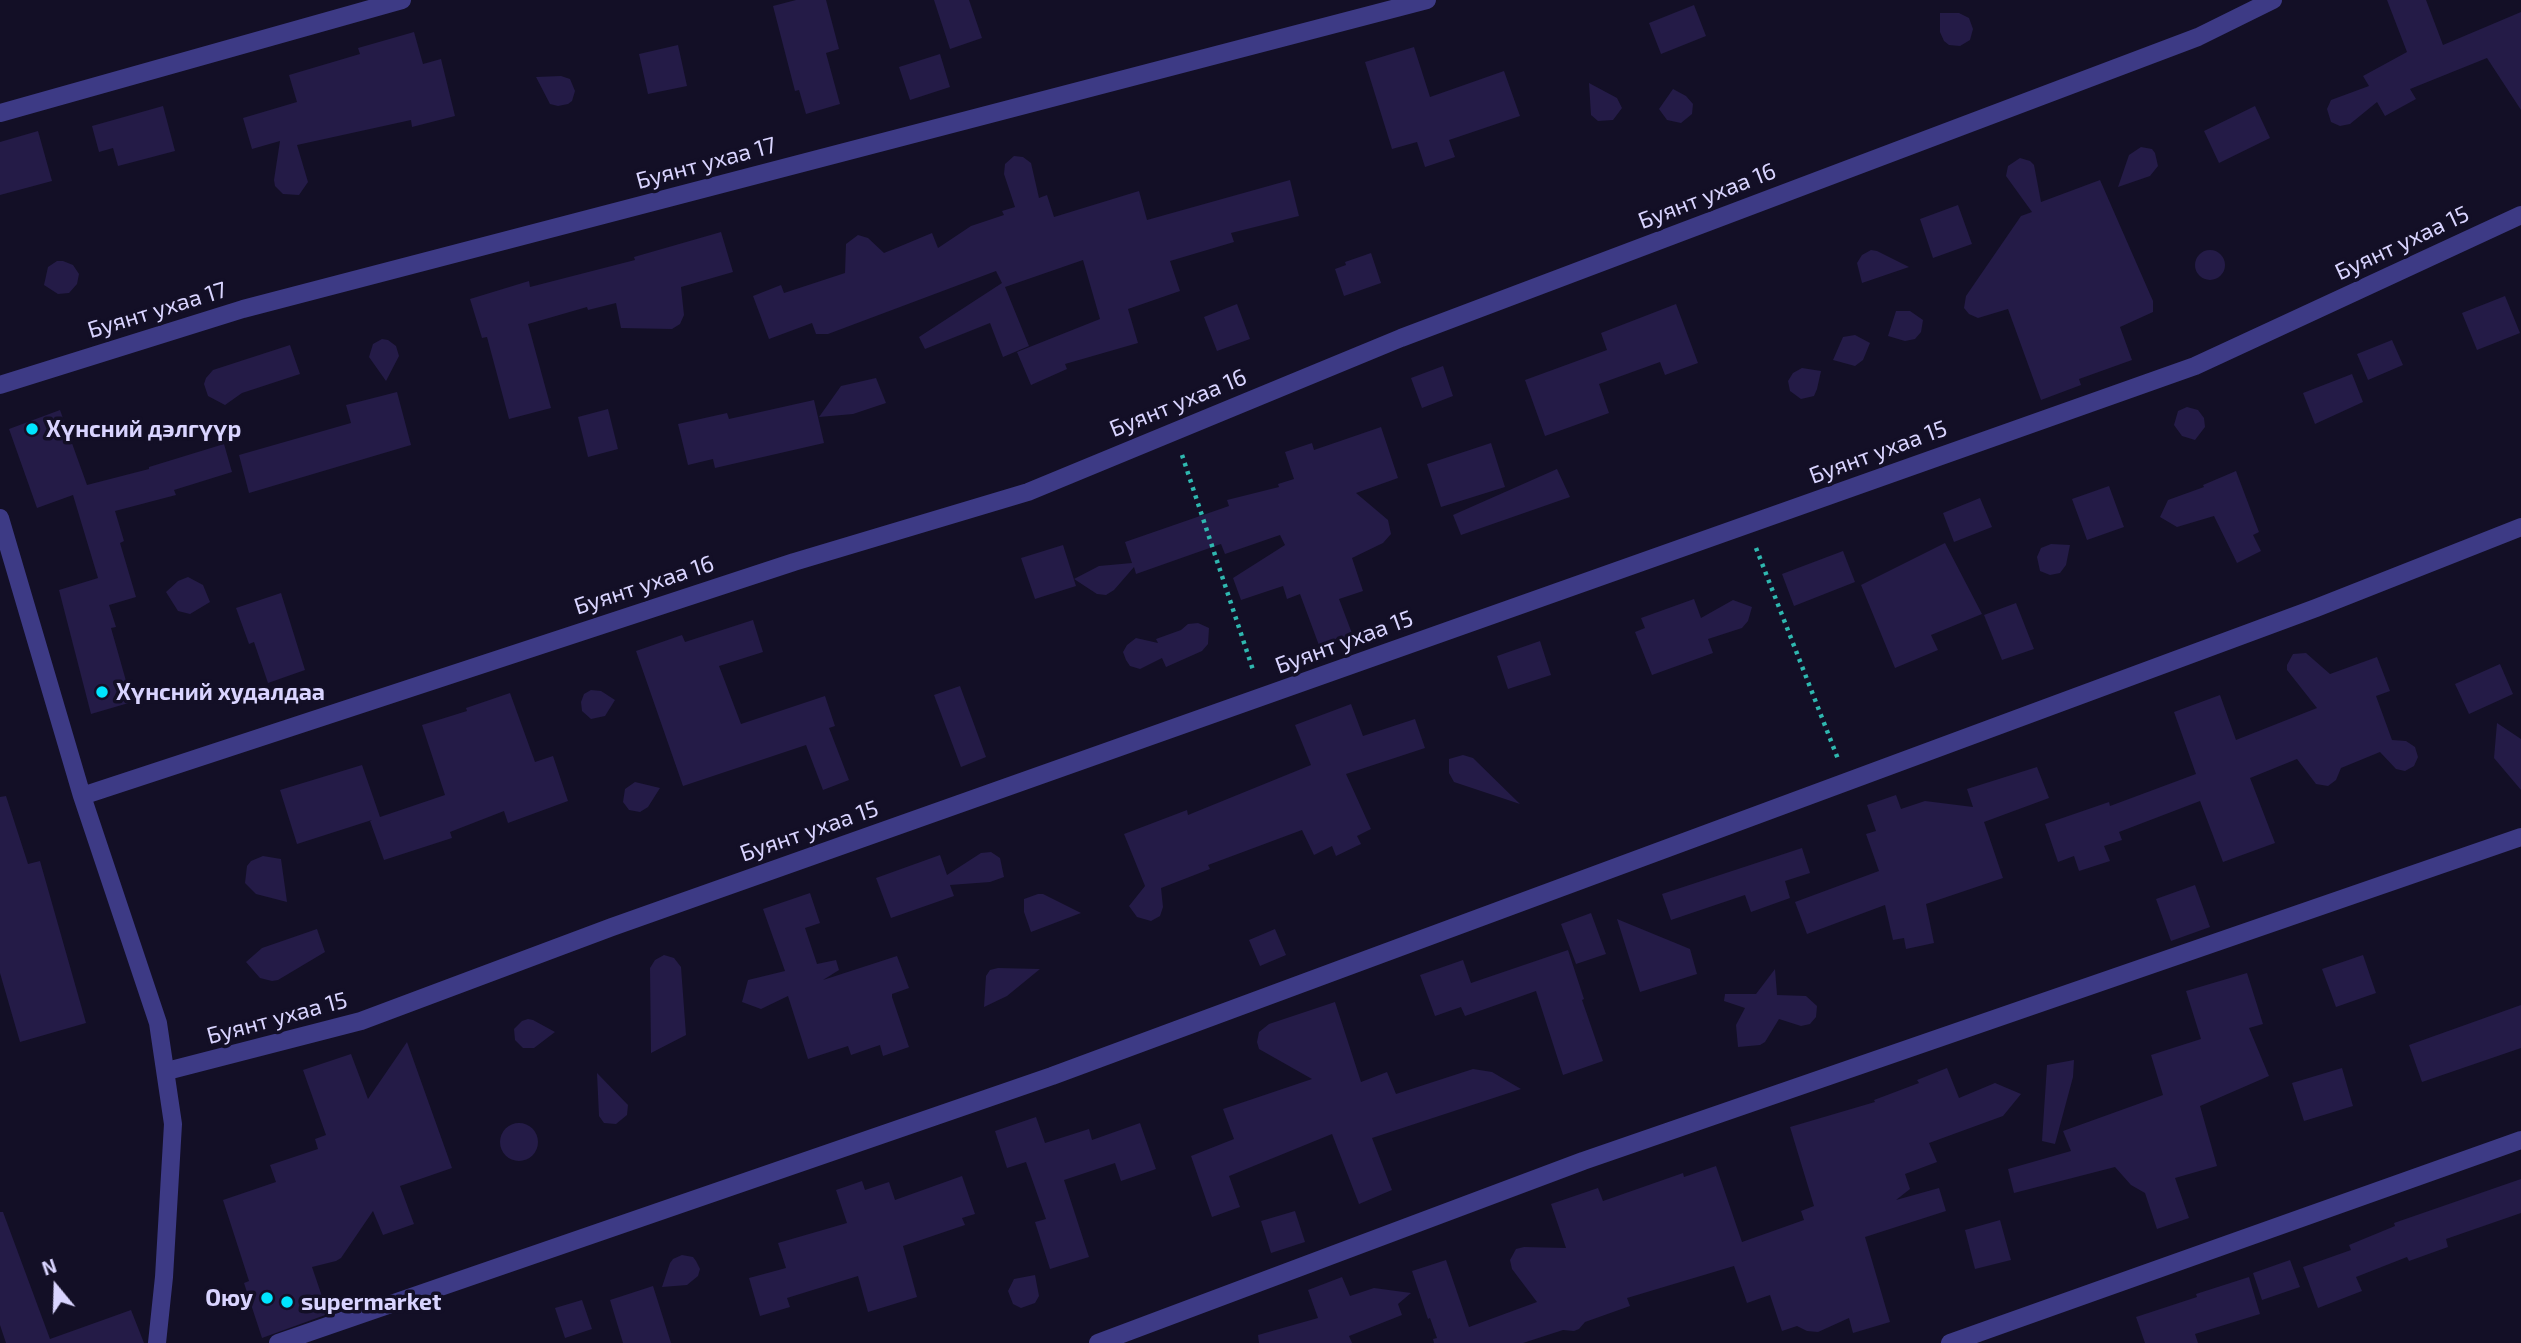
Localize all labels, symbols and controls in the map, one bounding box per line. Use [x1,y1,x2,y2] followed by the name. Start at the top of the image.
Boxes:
[633,131,779,195] street label: Буянт ухаа 17
[1634,157,1780,235] street label: Буянт ухаа 16
[2331,200,2473,286] street label: Буянт ухаа 15
[84,276,230,344] street label: Буянт ухаа 17
[1105,363,1251,443] street label: Буянт ухаа 16
[1805,414,1951,490] street label: Буянт ухаа 15
[46,415,241,443] place label: Хүнсний дэлгүүр
[24,421,40,437] marker: Хүнсний дэлгүүр
[571,549,717,621] street label: Буянт ухаа 16
[1271,604,1417,680] street label: Буянт ухаа 15
[116,678,325,706] place label: Хүнсний худалдаа
[94,684,110,700] marker: Хүнсний худалдаа
[736,794,882,868] street label: Буянт ухаа 15
[204,986,350,1050] street label: Буянт ухаа 15
[21,1252,91,1322] north arrow
[39,1254,59,1280] text: N
[205,1284,253,1312] place label: Оюу
[301,1288,441,1316] place label: supermarket
[259,1290,275,1306] marker: Оюу
[279,1294,295,1310] marker: supermarket

